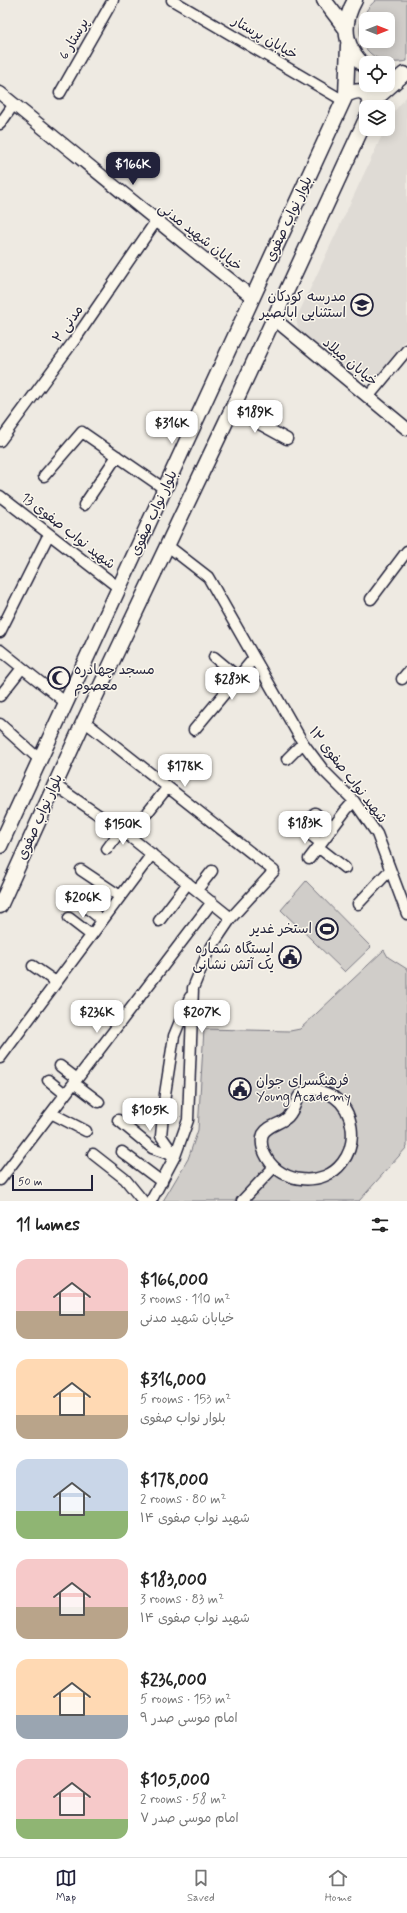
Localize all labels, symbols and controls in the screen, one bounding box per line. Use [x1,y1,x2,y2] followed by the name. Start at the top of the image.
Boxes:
[228,12,301,64] street label: خیابان پرستار
[359,12,395,48] north arrow
[359,12,395,136] map controls
[55,15,93,63] street label: پرستار 6
[359,56,395,92] button: locate
[359,100,395,136] button: layers
[105,152,161,186] pin: $166K
[115,156,151,173] text: $166K
[261,173,317,265] street label: بلوار نواب صفوی
[154,199,246,275] street label: خیابان شهید مدنی
[259,288,346,322] place label: مدرسه کودکان استثنایی ابابصیر
[349,292,375,318] school or university icon: مدرسه کودکان استثنایی ابابصیر
[48,302,88,346] street label: مدنی ۲
[319,334,381,390] street label: خیابان میلاد
[227,400,283,434] pin: $189K
[237,404,273,421] text: $189K
[144,411,200,445] pin: $316K
[155,415,189,432] text: $316K
[126,467,182,559] street label: بلوار نواب صفوی
[17,489,119,573] street label: شهید نواب صفوی 13
[74,661,155,697] place label: مسجد چهادره معصوم
[46,665,72,691] mosque icon: مسجد چهادره معصوم
[204,667,260,701] pin: $283K
[214,671,250,688] text: $283K
[305,723,391,827] street label: شهید نواب صفوی ۱۲
[157,754,213,788] pin: $178K
[167,758,203,775] text: $178K
[13,771,67,863] street label: بلوار نواب صفوی
[277,811,333,845] pin: $183K
[95,812,151,846] pin: $150K
[287,815,323,832] text: $183K
[104,816,142,833] text: $150K
[55,885,111,919] pin: $206K
[65,889,101,906] text: $206K
[314,916,340,942] sports icon: استخر غدیر
[249,920,312,938] place label: استخر غدیر
[192,940,274,974] place label: ایستگاه شماره یک آتش نشانی
[277,944,303,970] public building icon: ایستگاه شماره یک آتش نشانی
[69,1000,125,1034] pin: $236K
[174,1000,230,1034] pin: $207K
[80,1004,114,1021] text: $236K
[183,1004,221,1021] text: $207K
[256,1072,351,1107] place label: فرهنگسرای جوان Young Academy
[227,1076,253,1102] public building icon: فرهنگسرای جوان Young Academy
[122,1098,178,1132] pin: $105K
[131,1102,169,1119] text: $105K
[12,1173,93,1192] scale bar
[18,1175,43,1189] text: 50 m
[16,1214,80,1236] text: 11 homes
[369,1214,391,1236] icon: filters
[140,1269,208,1291] text: $166,000
[48,1275,96,1323] icon: home
[140,1291,230,1308] text: 3 rooms · 110 m²
[140,1310,234,1327] text: خیابان شهید مدنی
[140,1369,206,1391] text: $316,000
[48,1375,96,1423] icon: home
[140,1391,231,1408] text: 5 rooms · 153 m²
[140,1410,226,1427] text: بلوار نواب صفوی
[140,1469,208,1491] text: $178,000
[48,1475,96,1523] icon: home
[140,1491,226,1508] text: 2 rooms · 80 m²
[140,1510,250,1527] text: شهید نواب صفوی ۱۴
[140,1569,207,1591] text: $183,000
[48,1575,96,1623] icon: home
[140,1591,224,1608] text: 3 rooms · 83 m²
[140,1610,250,1627] text: شهید نواب صفوی ۱۴
[140,1669,207,1691] text: $236,000
[48,1675,96,1723] icon: home
[140,1691,231,1708] text: 5 rooms · 153 m²
[140,1710,238,1727] text: امام موسی صدر ۹
[140,1769,210,1791] text: $105,000
[48,1775,96,1823] icon: home
[140,1791,227,1808] text: 2 rooms · 58 m²
[140,1810,239,1827] text: امام موسی صدر ۷
[55,1867,77,1905] tab: Map
[187,1867,215,1905] tab: Saved
[325,1867,352,1905] tab: Home

